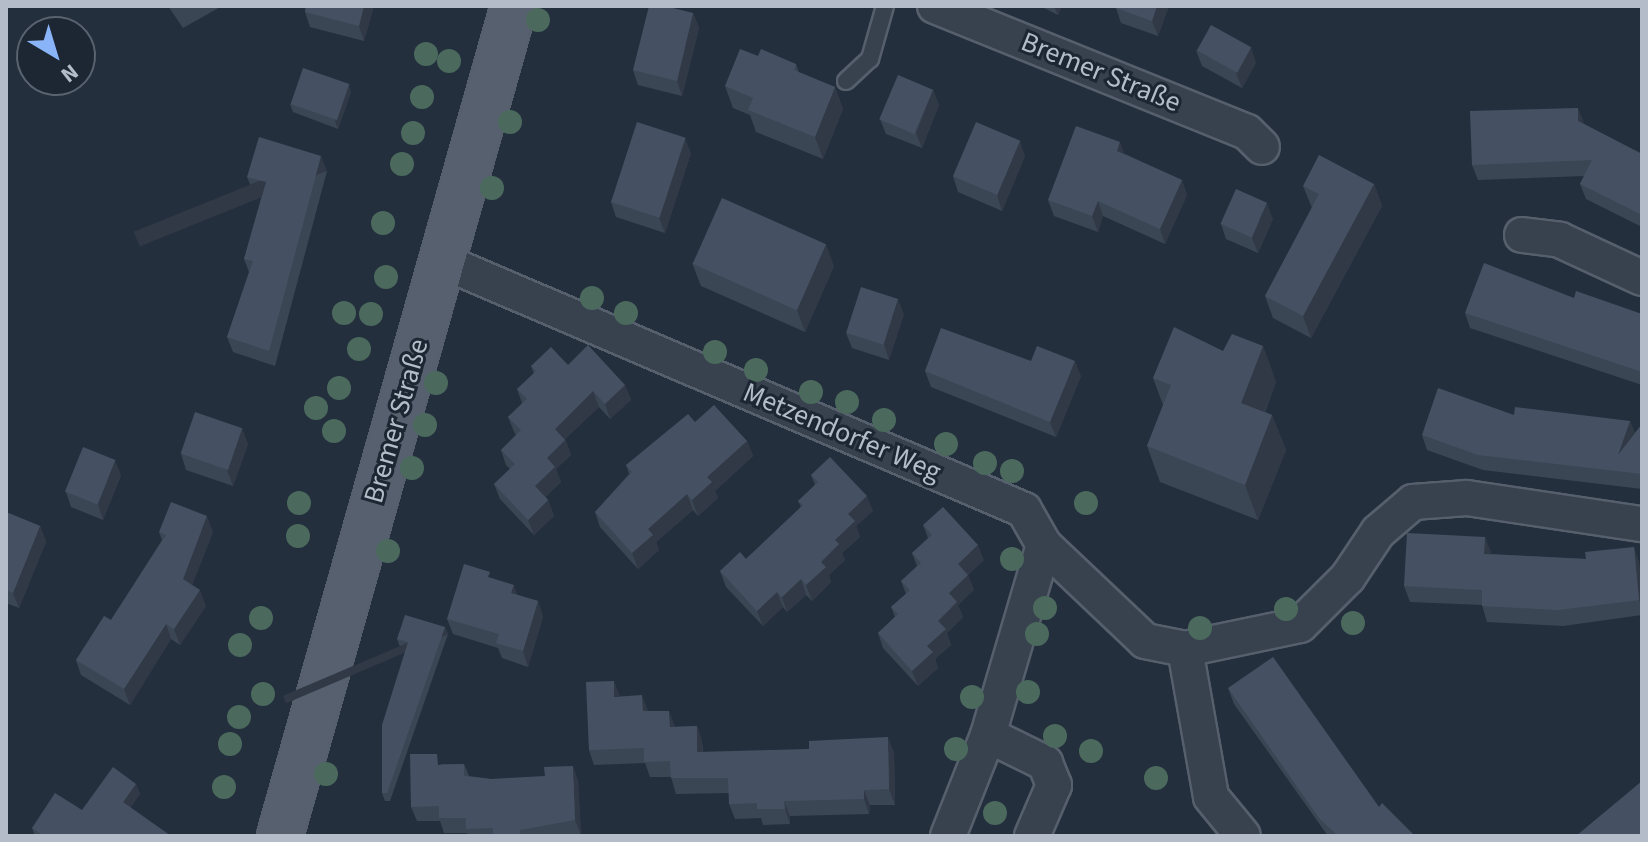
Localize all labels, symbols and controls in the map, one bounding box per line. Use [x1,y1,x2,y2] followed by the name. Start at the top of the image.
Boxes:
[16,16,96,96] north arrow
[1016,25,1186,119] street label: Bremer Straße
[54,56,85,90] text: N
[357,335,435,507] street label: Bremer Straße
[738,375,946,489] street label: Metzendorfer Weg

